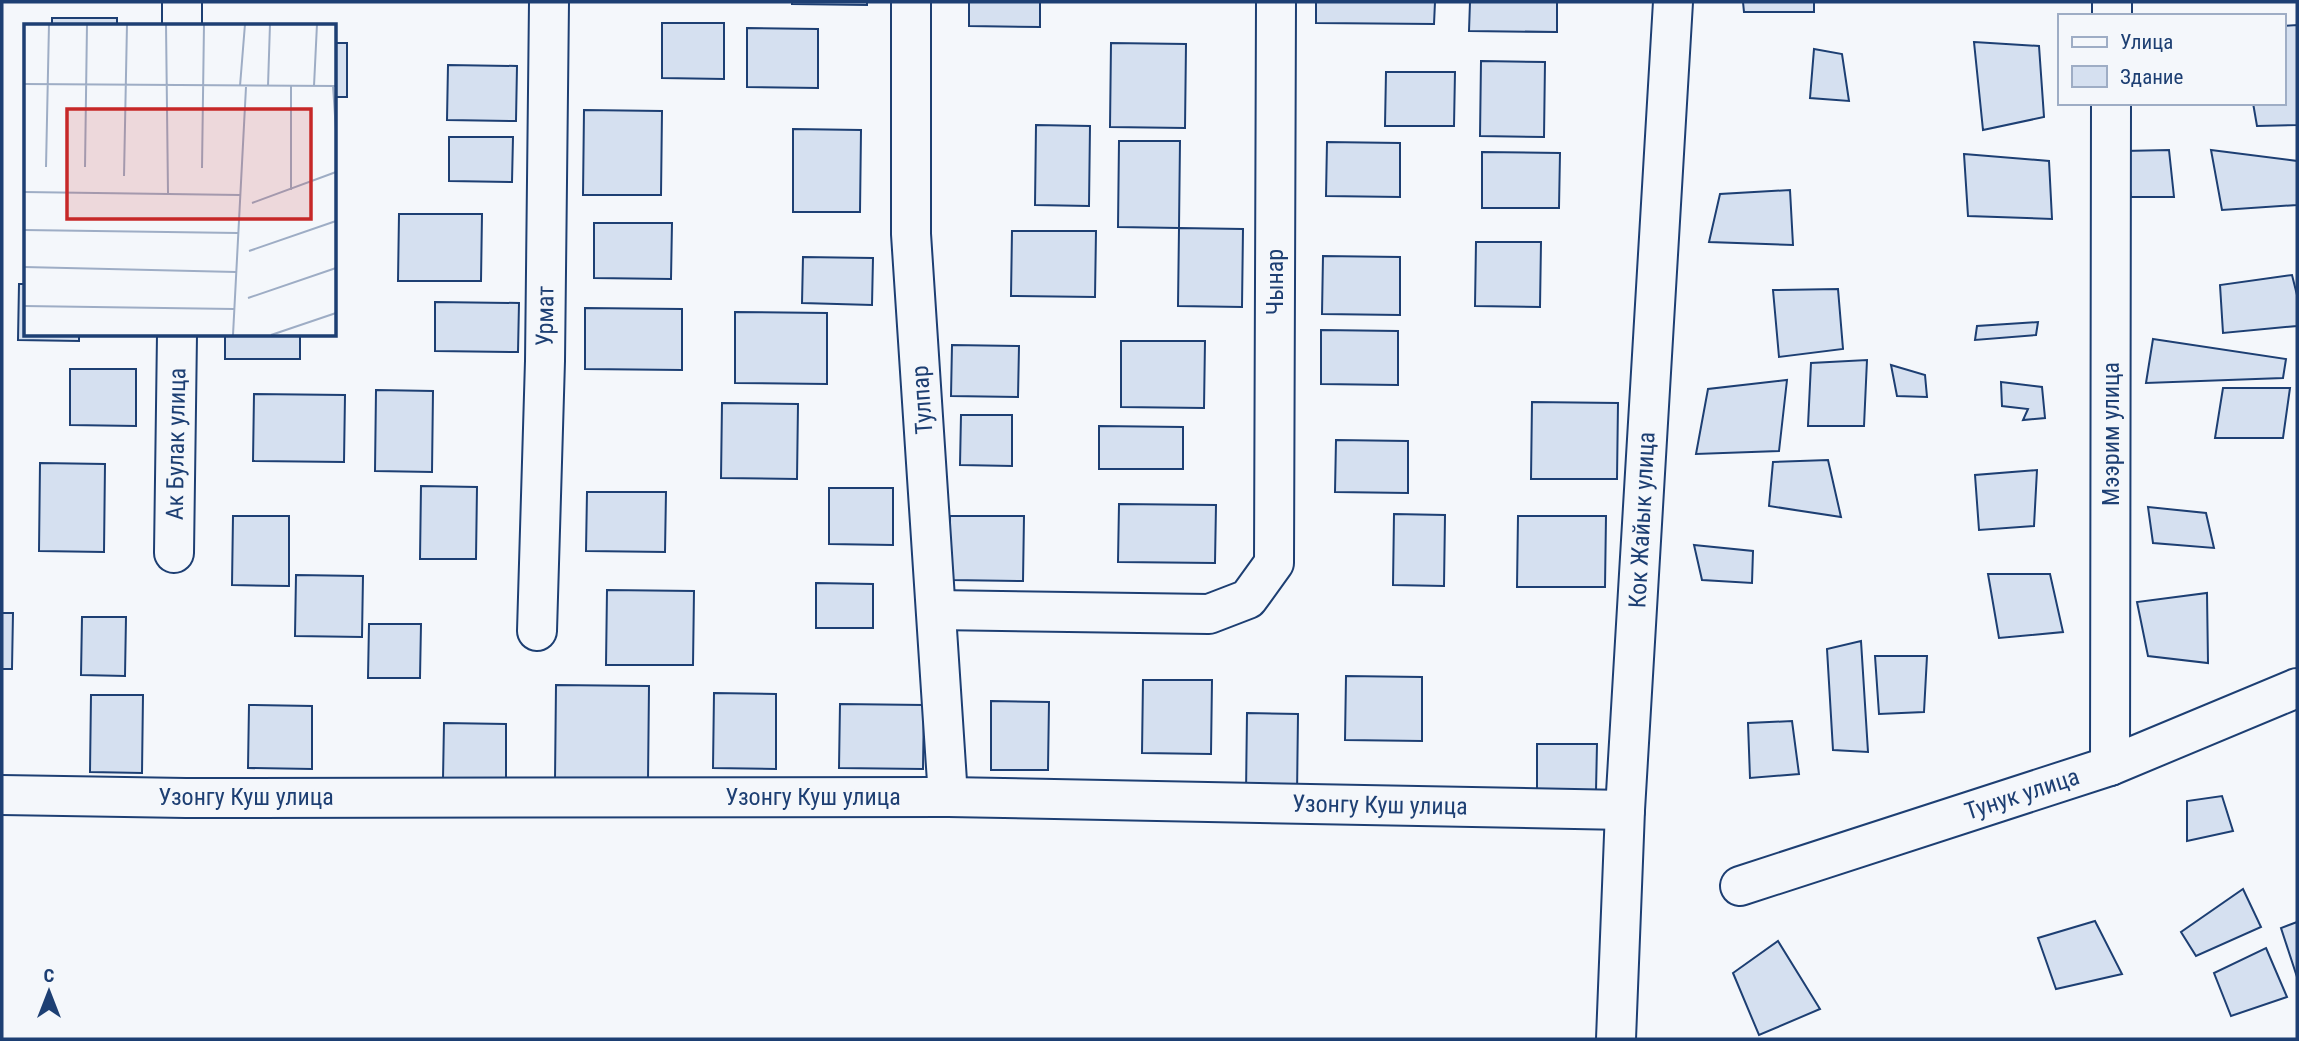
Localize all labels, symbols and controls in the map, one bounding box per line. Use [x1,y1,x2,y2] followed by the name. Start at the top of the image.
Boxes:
[2058,14,2285,105] legend
[24,24,336,336] inset map
[2120,30,2173,54] text: Улица
[2120,65,2184,89] text: Здание
[1261,249,1289,315] street label: Чынар
[530,285,560,347] street label: Урмат
[2097,362,2125,506] street label: Мээрим улица
[906,365,938,435] street label: Тулпар
[161,368,191,520] street label: Ак Булак улица
[1623,431,1661,609] street label: Кок Жайык улица
[1961,762,2083,826] street label: Тунук улица
[158,783,334,811] street label: Узонгу Куш улица
[725,783,901,811] street label: Узонгу Куш улица
[1292,789,1468,821] street label: Узонгу Куш улица
[14,957,84,1027] north arrow
[44,964,55,987] text: С

